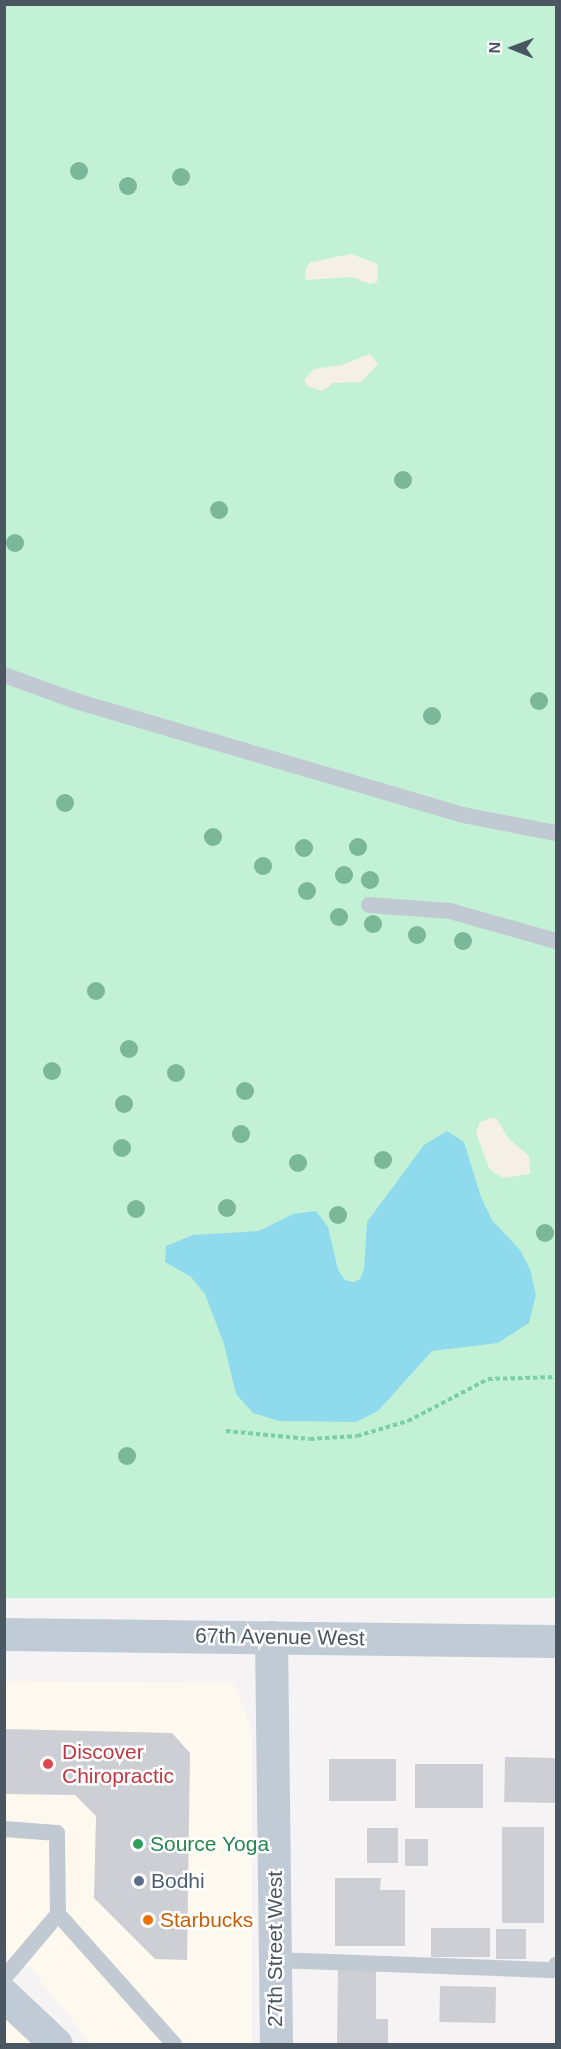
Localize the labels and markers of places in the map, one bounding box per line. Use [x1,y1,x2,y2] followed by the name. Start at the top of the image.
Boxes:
[62,1739,174,1789] place label: Discover Chiropractic
[39,1755,57,1773] marker: Discover Chiropractic
[150,1831,269,1857] place label: Source Yoga
[131,1837,145,1851] marker: Source Yoga
[151,1868,205,1894] place label: Bodhi
[132,1874,146,1888] marker: Bodhi
[160,1907,253,1933] place label: Starbucks
[141,1913,155,1927] marker: Starbucks

